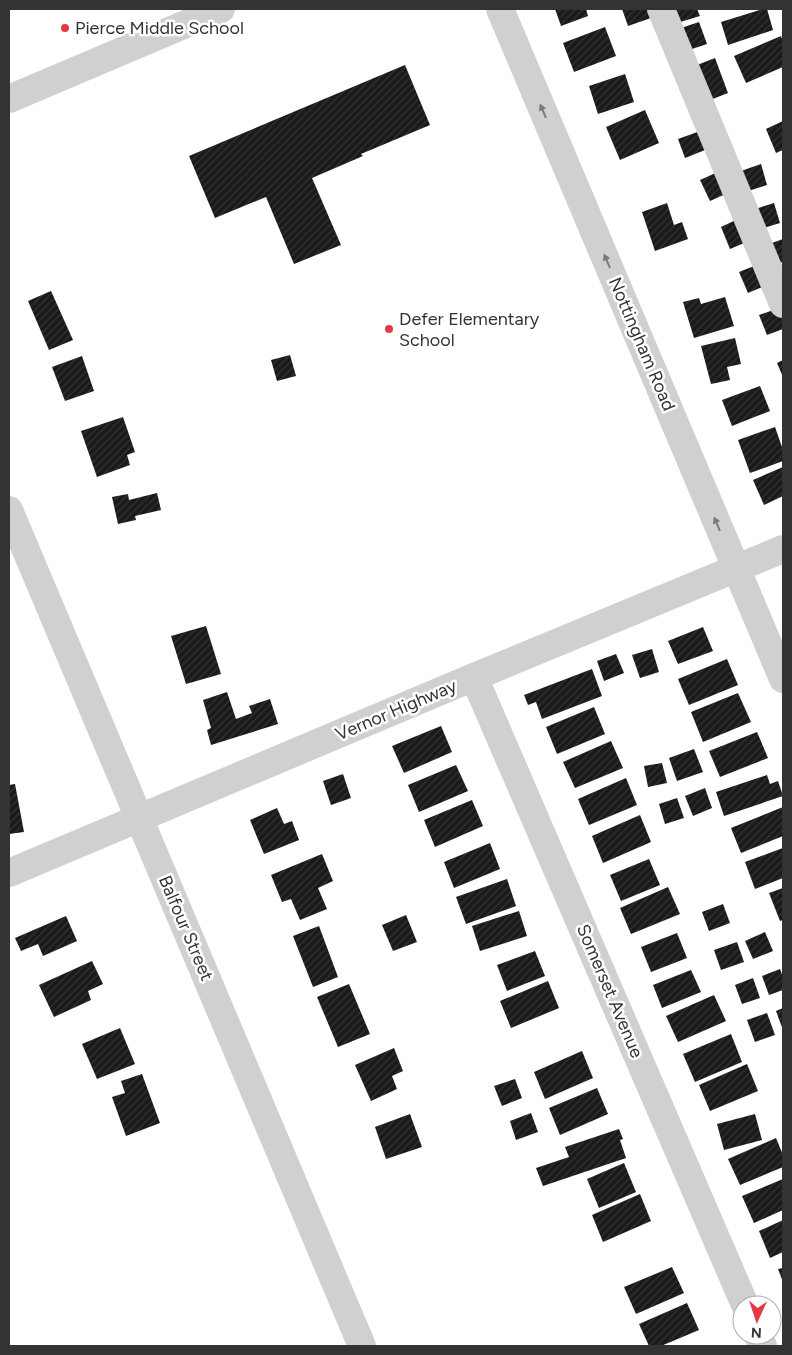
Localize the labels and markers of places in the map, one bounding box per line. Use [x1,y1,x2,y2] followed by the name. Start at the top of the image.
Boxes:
[75,17,244,39] place label: Pierce Middle School
[59,22,71,34] marker: Pierce Middle School
[399,308,540,351] place label: Defer Elementary School
[383,323,395,335] marker: Defer Elementary School

